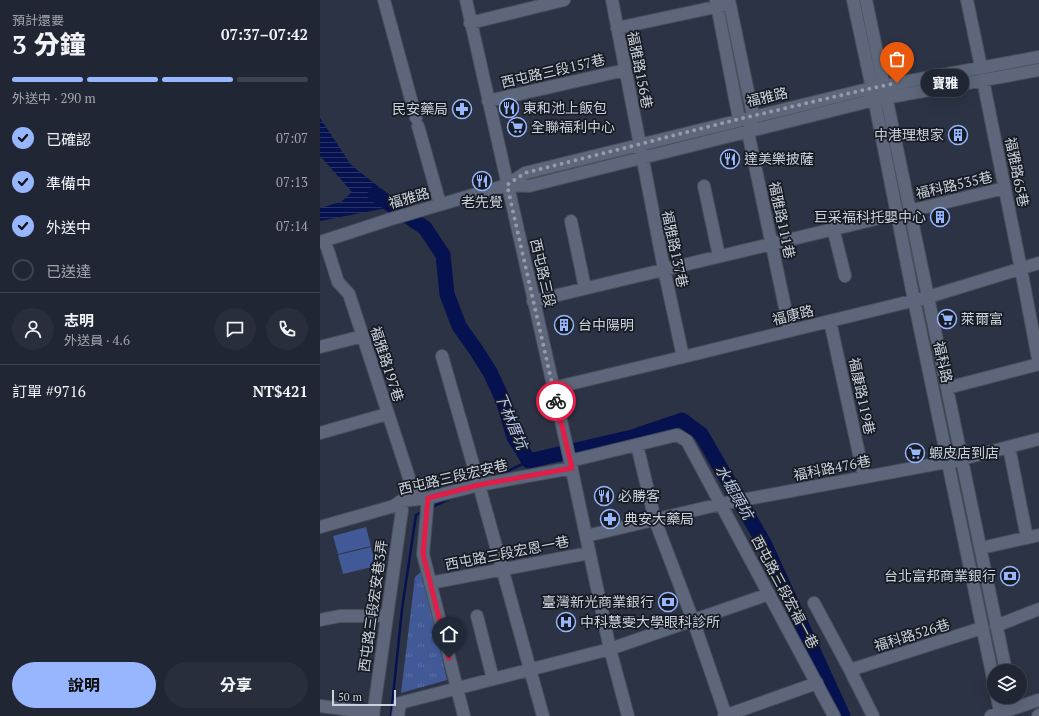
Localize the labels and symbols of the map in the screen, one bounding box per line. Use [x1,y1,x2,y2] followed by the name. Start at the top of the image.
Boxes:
[624,30,657,110] street label: 福雅路156巷
[880,42,914,83] pin
[499,49,607,92] street label: 西屯路三段157巷
[921,69,969,97] callout: 寶雅
[744,83,789,110] street label: 福雅路
[498,97,520,119] restaurant icon: 東和池上飯包
[451,98,473,120] pharmacy icon: 民安藥局
[523,98,607,117] place label: 東和池上飯包
[392,99,448,118] place label: 民安藥局
[506,116,528,138] supermarket icon: 全聯福利中心
[531,117,615,136] place label: 全聯福利中心
[947,124,969,146] building icon: 中港理想家
[874,125,944,144] place label: 中港理想家
[1001,135,1034,209] street label: 福雅路65巷
[719,148,741,170] restaurant icon: 達美樂披薩
[744,149,814,168] place label: 達美樂披薩
[914,166,994,203] street label: 福科路535巷
[471,170,493,192] restaurant icon: 老先覺
[765,180,800,260] street label: 福雅路111巷
[386,183,432,212] street label: 福雅路
[461,192,503,211] place label: 老先覺
[929,206,951,228] building icon: 巨采福科托嬰中心
[814,207,926,226] place label: 巨采福科托嬰中心
[658,209,693,289] street label: 福雅路137巷
[526,237,561,309] street label: 西屯路三段
[770,300,816,329] street label: 福康路
[936,308,958,330] supermarket icon: 萊爾富
[961,309,1003,328] place label: 萊爾富
[553,314,575,336] building icon: 台中陽明
[578,315,634,334] place label: 台中陽明
[366,324,409,404] street label: 福雅路197巷
[930,339,957,384] street label: 福科路
[845,356,880,436] street label: 福康路119巷
[536,381,576,421] courier
[491,389,534,454] water label: 下林厝坑
[904,442,926,464] supermarket icon: 蝦皮店到店
[929,443,999,462] place label: 蝦皮店到店
[792,451,872,484] street label: 福科路476巷
[396,455,510,498] street label: 西屯路三段宏安巷
[711,461,760,524] water label: 水堀頭坑
[593,485,615,507] restaurant icon: 必勝客
[618,486,660,505] place label: 必勝客
[599,508,621,530] pharmacy icon: 典安大藥局
[624,509,694,528] place label: 典安大藥局
[443,531,571,574] street label: 西屯路三段宏恩一巷
[747,532,823,652] street label: 西屯路三段宏福一巷
[354,539,391,673] street label: 西屯路三段宏安巷3弄
[999,565,1021,587] bank icon: 台北富邦商業銀行
[884,566,996,585] place label: 台北富邦商業銀行
[657,591,679,613] bank icon: 臺灣新光商業銀行
[542,592,654,611] place label: 臺灣新光商業銀行
[555,611,577,633] hospital icon: 中科慧雯大學眼科診所
[580,612,720,631] place label: 中科慧雯大學眼科診所
[872,614,952,655] street label: 福科路526巷
[432,617,466,658] pin
[332,688,396,707] scale bar

